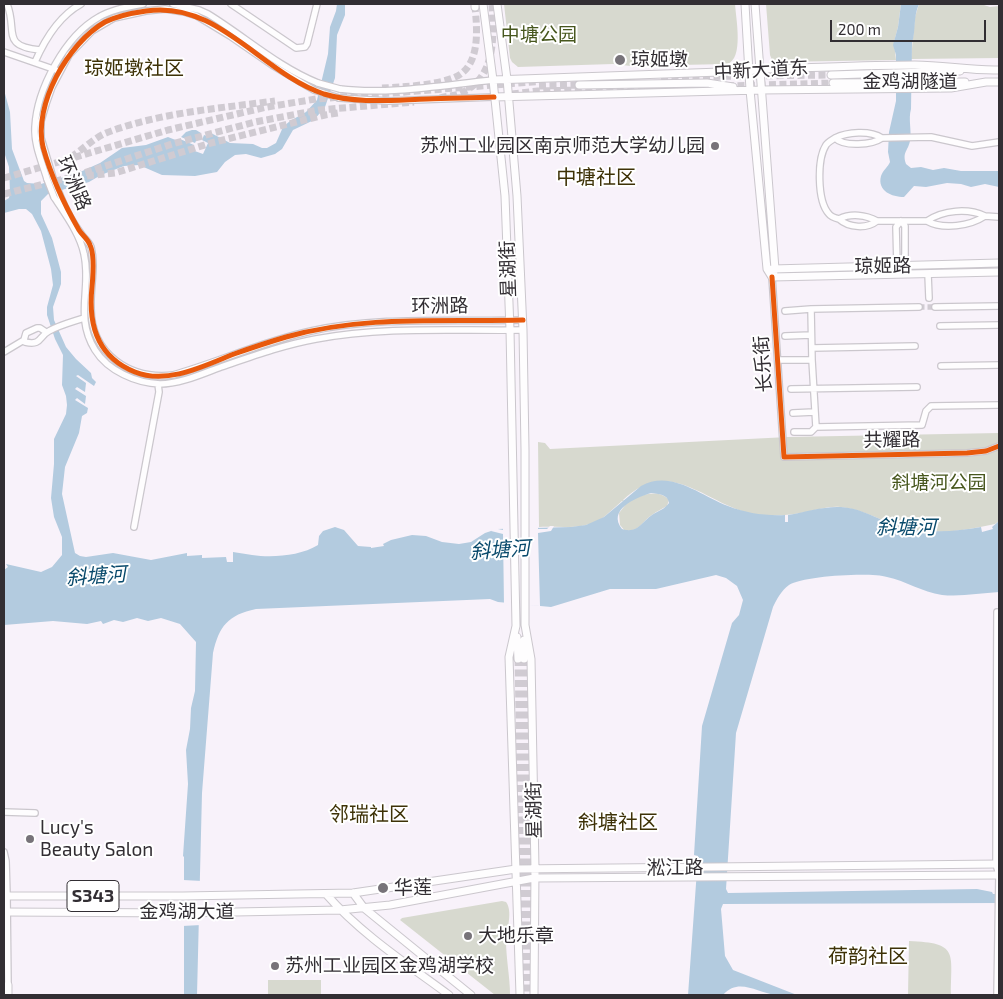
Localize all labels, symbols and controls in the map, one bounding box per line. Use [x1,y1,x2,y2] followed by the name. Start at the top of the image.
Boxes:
[833,10,989,42] scale bar
[838,20,881,38] text: 200 m
[501,24,577,46] park label: 中塘公园
[631,49,688,71] place label: 琼姬墩
[613,53,627,67] marker: 琼姬墩
[84,56,184,80] district label: 琼姬墩社区
[713,56,809,84] street label: 中新大道东
[863,71,957,93] street label: 金鸡湖隧道
[420,135,705,157] place label: 苏州工业园区南京师范大学幼儿园
[709,140,721,152] marker: 苏州工业园区南京师范大学幼儿园
[52,152,96,214] street label: 环洲路
[556,165,636,189] district label: 中塘社区
[496,240,520,298] street label: 星湖街
[854,254,912,278] street label: 琼姬路
[411,294,469,318] street label: 环洲路
[750,335,776,393] street label: 长乐街
[863,428,921,452] street label: 共耀路
[892,472,986,494] park label: 斜塘河公园
[876,515,936,539] water label: 斜塘河
[469,536,531,564] water label: 斜塘河
[65,562,127,590] water label: 斜塘河
[522,781,546,839] street label: 星湖街
[329,802,409,826] district label: 邻瑞社区
[578,810,658,834] district label: 斜塘社区
[40,817,153,861] place label: Lucy's Beauty Salon
[24,833,36,845] marker: Lucy's Beauty Salon
[647,857,703,879] street label: 淞江路
[394,877,432,899] place label: 华莲
[67,880,119,911] road number: S343
[376,881,390,895] marker: 华莲
[140,901,234,923] street label: 金鸡湖大道
[478,925,554,947] place label: 大地乐章
[462,930,474,942] marker: 大地乐章
[828,944,908,968] district label: 荷韵社区
[285,955,494,977] place label: 苏州工业园区金鸡湖学校
[269,960,281,972] marker: 苏州工业园区金鸡湖学校

